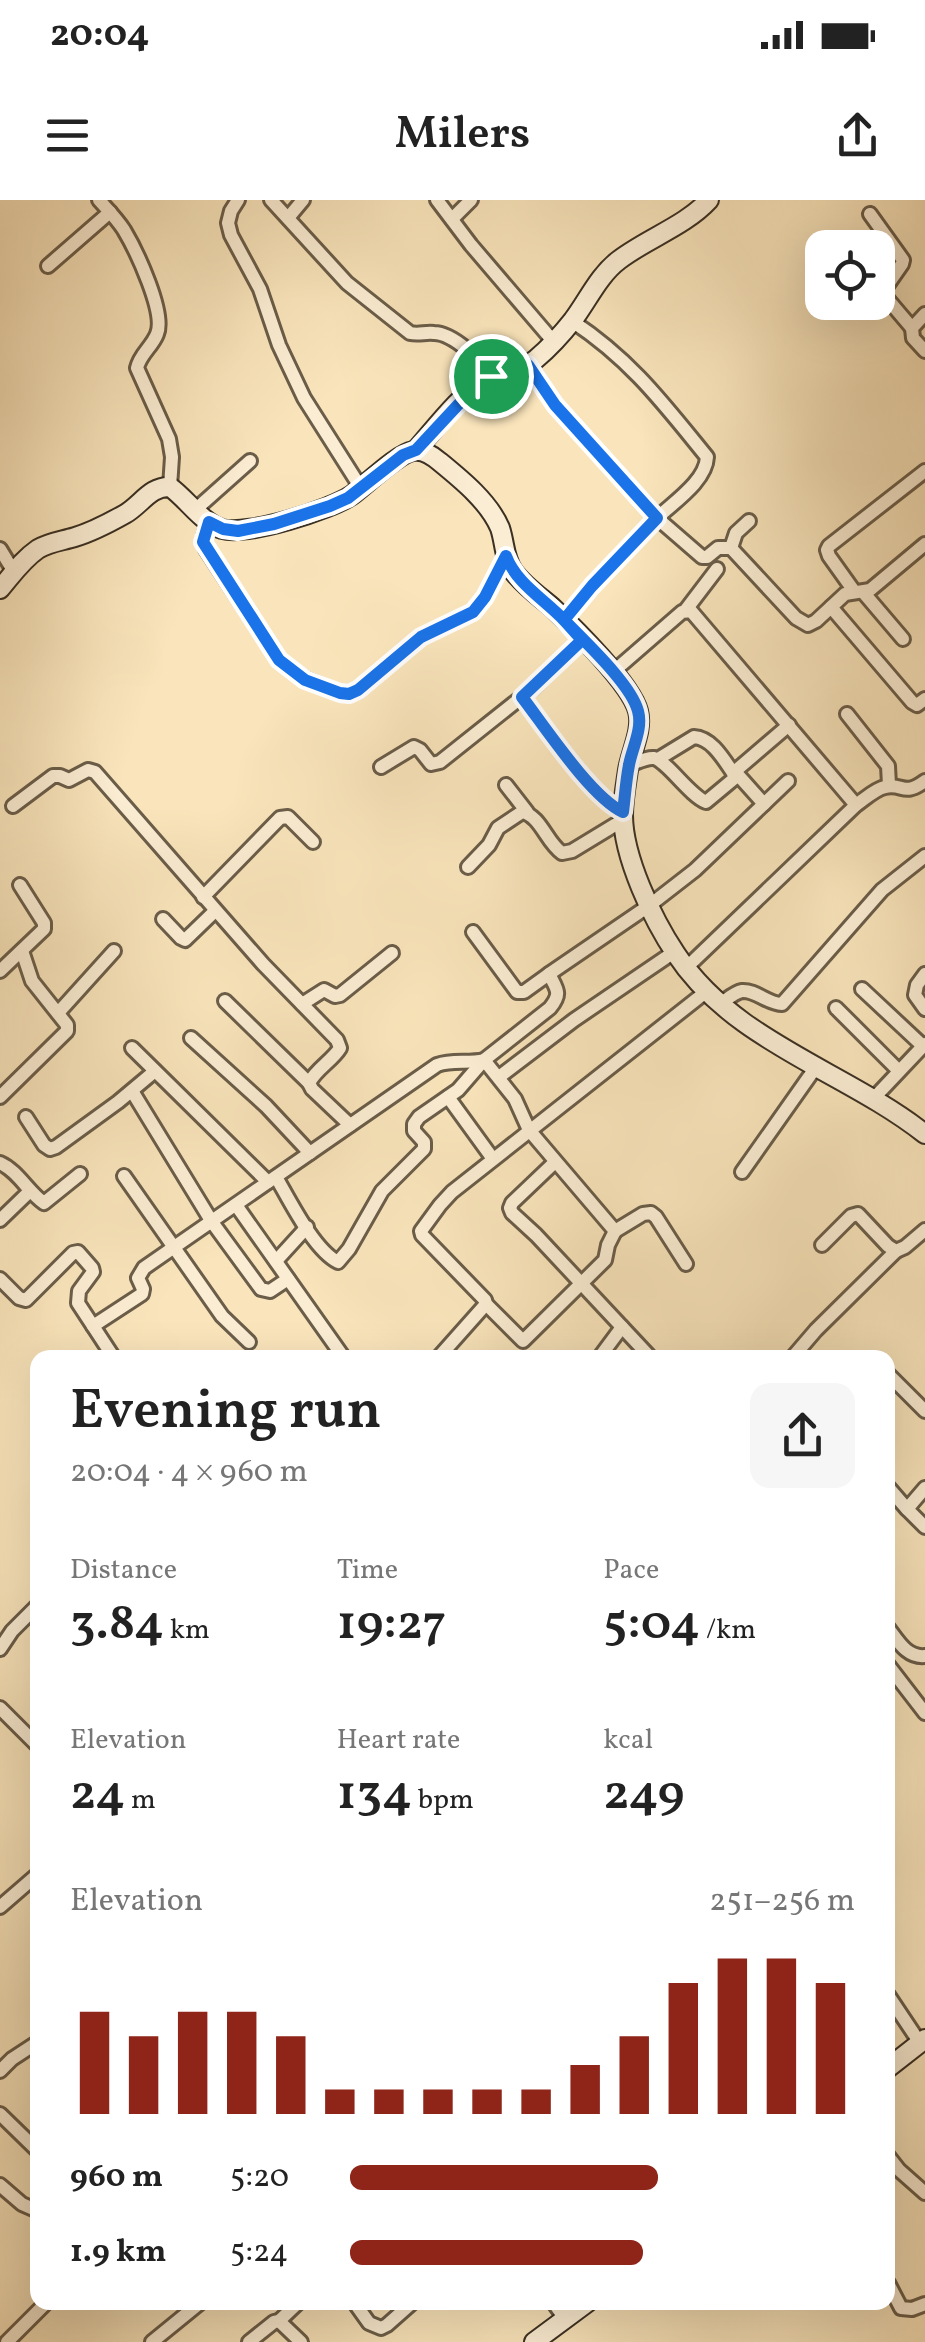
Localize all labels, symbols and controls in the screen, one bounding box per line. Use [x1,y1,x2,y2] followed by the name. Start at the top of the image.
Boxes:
[50,9,150,62] text: 20:04
[395,104,530,167] text: Milers
[40,108,95,163] icon: menu
[830,108,885,163] icon: share
[805,230,895,320] map controls
[805,230,895,320] button: locate
[449,334,534,419] pin
[464,349,519,404] icon: arrive
[70,1375,382,1451] text: Evening run
[750,1383,855,1488] button: share
[70,1451,308,1495] text: 20:04 · 4 × 960 m
[70,1551,177,1590] text: Distance
[337,1551,398,1590] text: Time
[603,1551,659,1590] text: Pace
[70,1590,164,1660] text: 3.84
[337,1590,446,1660] text: 19:27
[603,1590,700,1660] text: 5:04
[164,1611,210,1650] text: km
[700,1611,756,1650] text: /km
[70,1721,186,1760] text: Elevation
[337,1721,460,1760] text: Heart rate
[603,1721,653,1760] text: kcal
[70,1760,125,1830] text: 24
[337,1760,412,1830] text: 134
[603,1760,684,1830] text: 249
[125,1781,156,1820] text: m
[412,1781,474,1820] text: bpm
[70,1880,203,1924] text: Elevation
[709,1880,855,1924] text: 251–256 m
[70,2156,163,2200] text: 960 m
[230,2156,289,2200] text: 5:20
[70,2231,166,2275] text: 1.9 km
[230,2231,288,2275] text: 5:24

